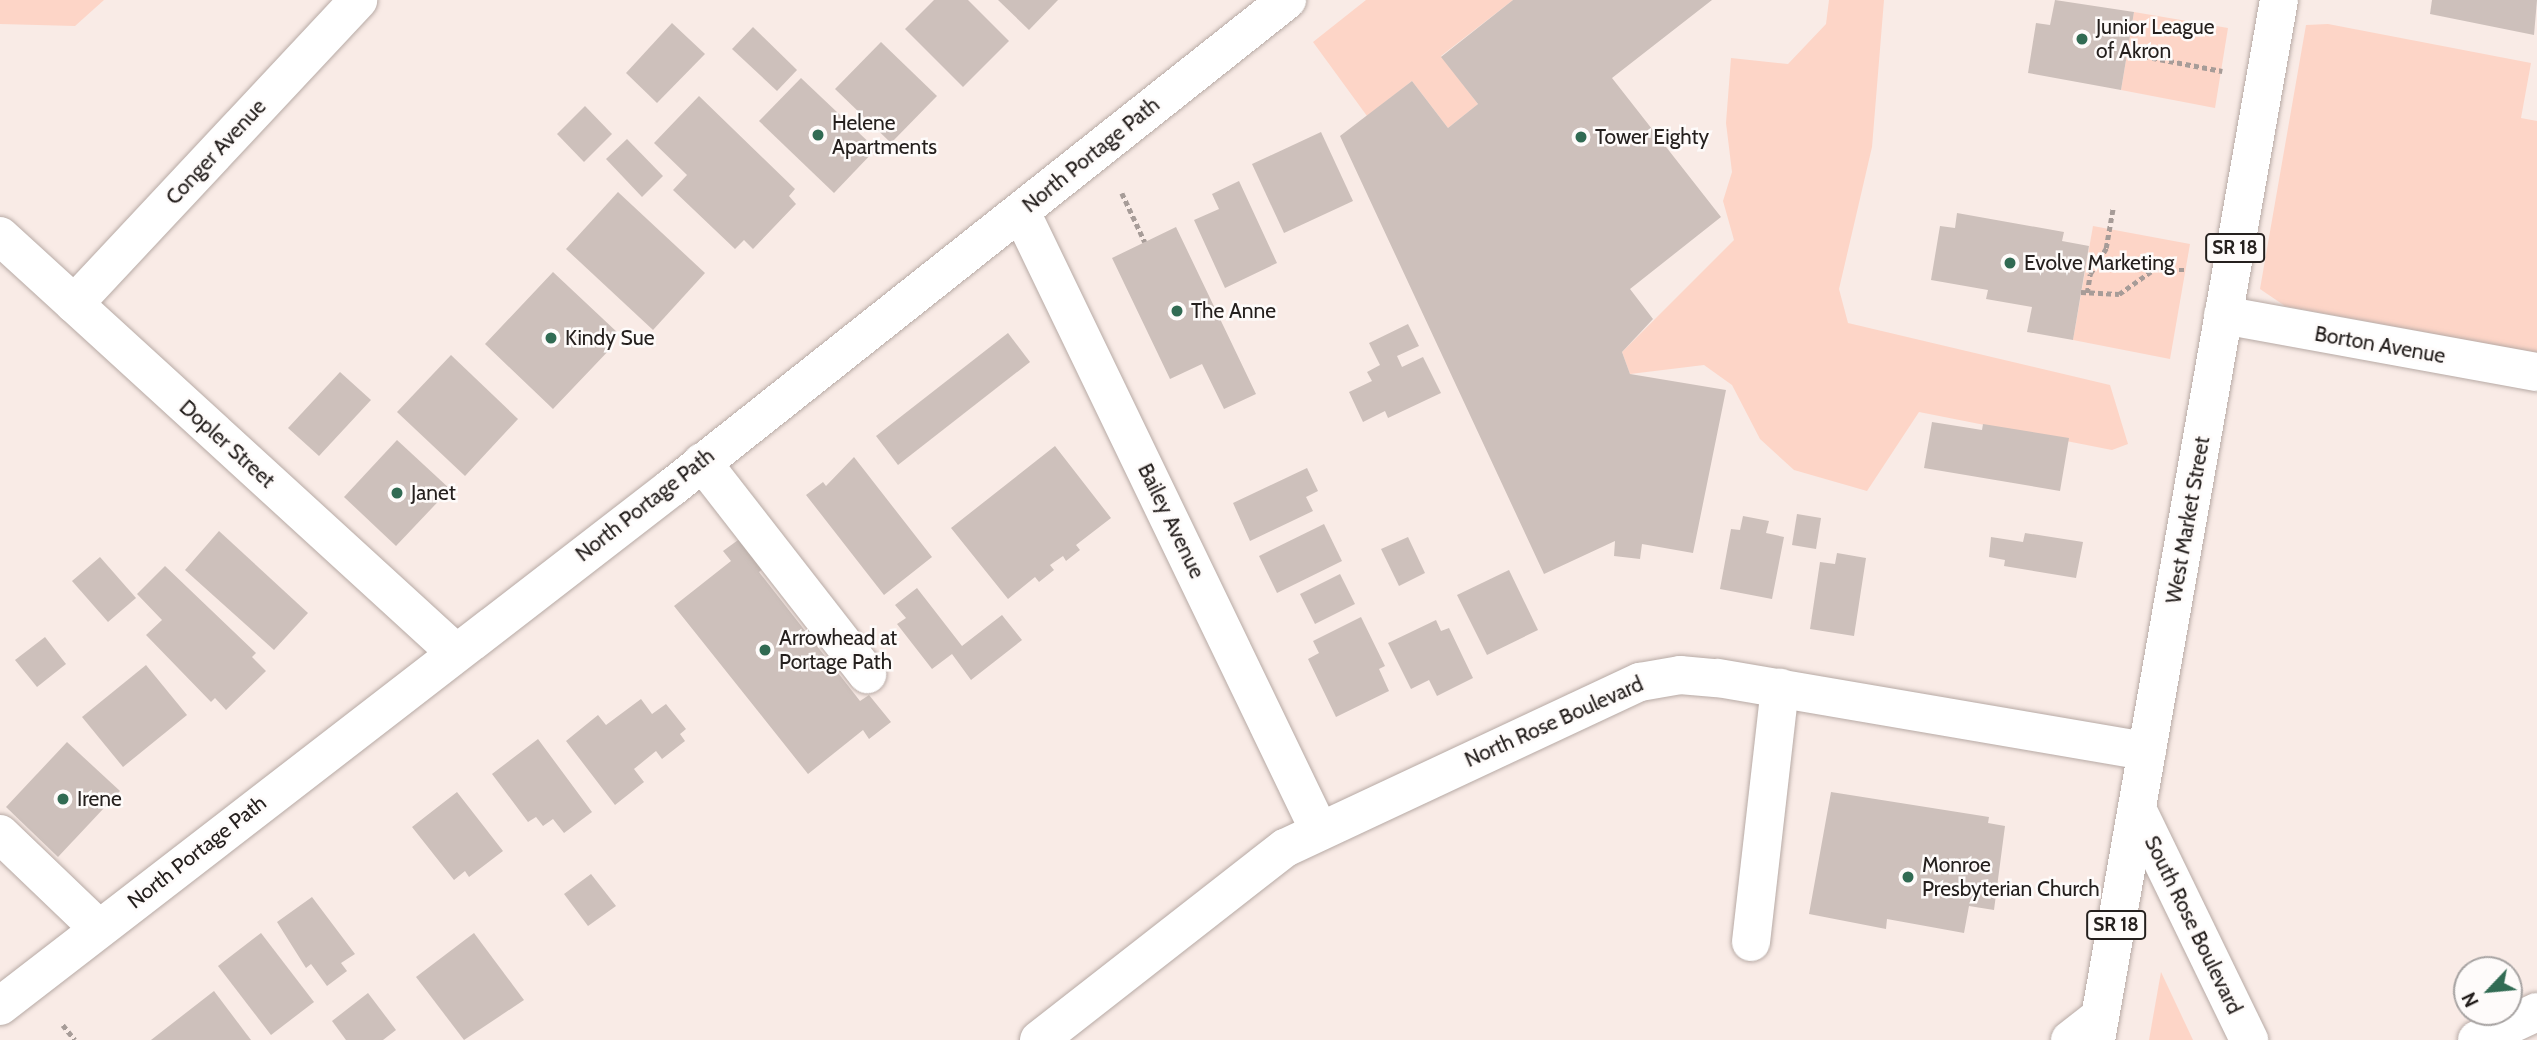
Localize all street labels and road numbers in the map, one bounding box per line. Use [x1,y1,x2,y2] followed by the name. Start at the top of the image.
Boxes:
[1017,92,1165,218] street label: North Portage Path
[161,94,271,210] street label: Conger Avenue
[2204,232,2266,264] road number: SR 18
[2313,321,2447,369] street label: Borton Avenue
[174,395,280,493] street label: Dopler Street
[2161,434,2215,606] street label: West Market Street
[571,443,719,567] street label: North Portage Path
[1132,460,1210,582] street label: Bailey Avenue
[1461,671,1647,773] street label: North Rose Boulevard
[123,790,271,914] street label: North Portage Path
[2139,832,2247,1018] street label: South Rose Boulevard
[2084,909,2148,940] road number: SR 18

